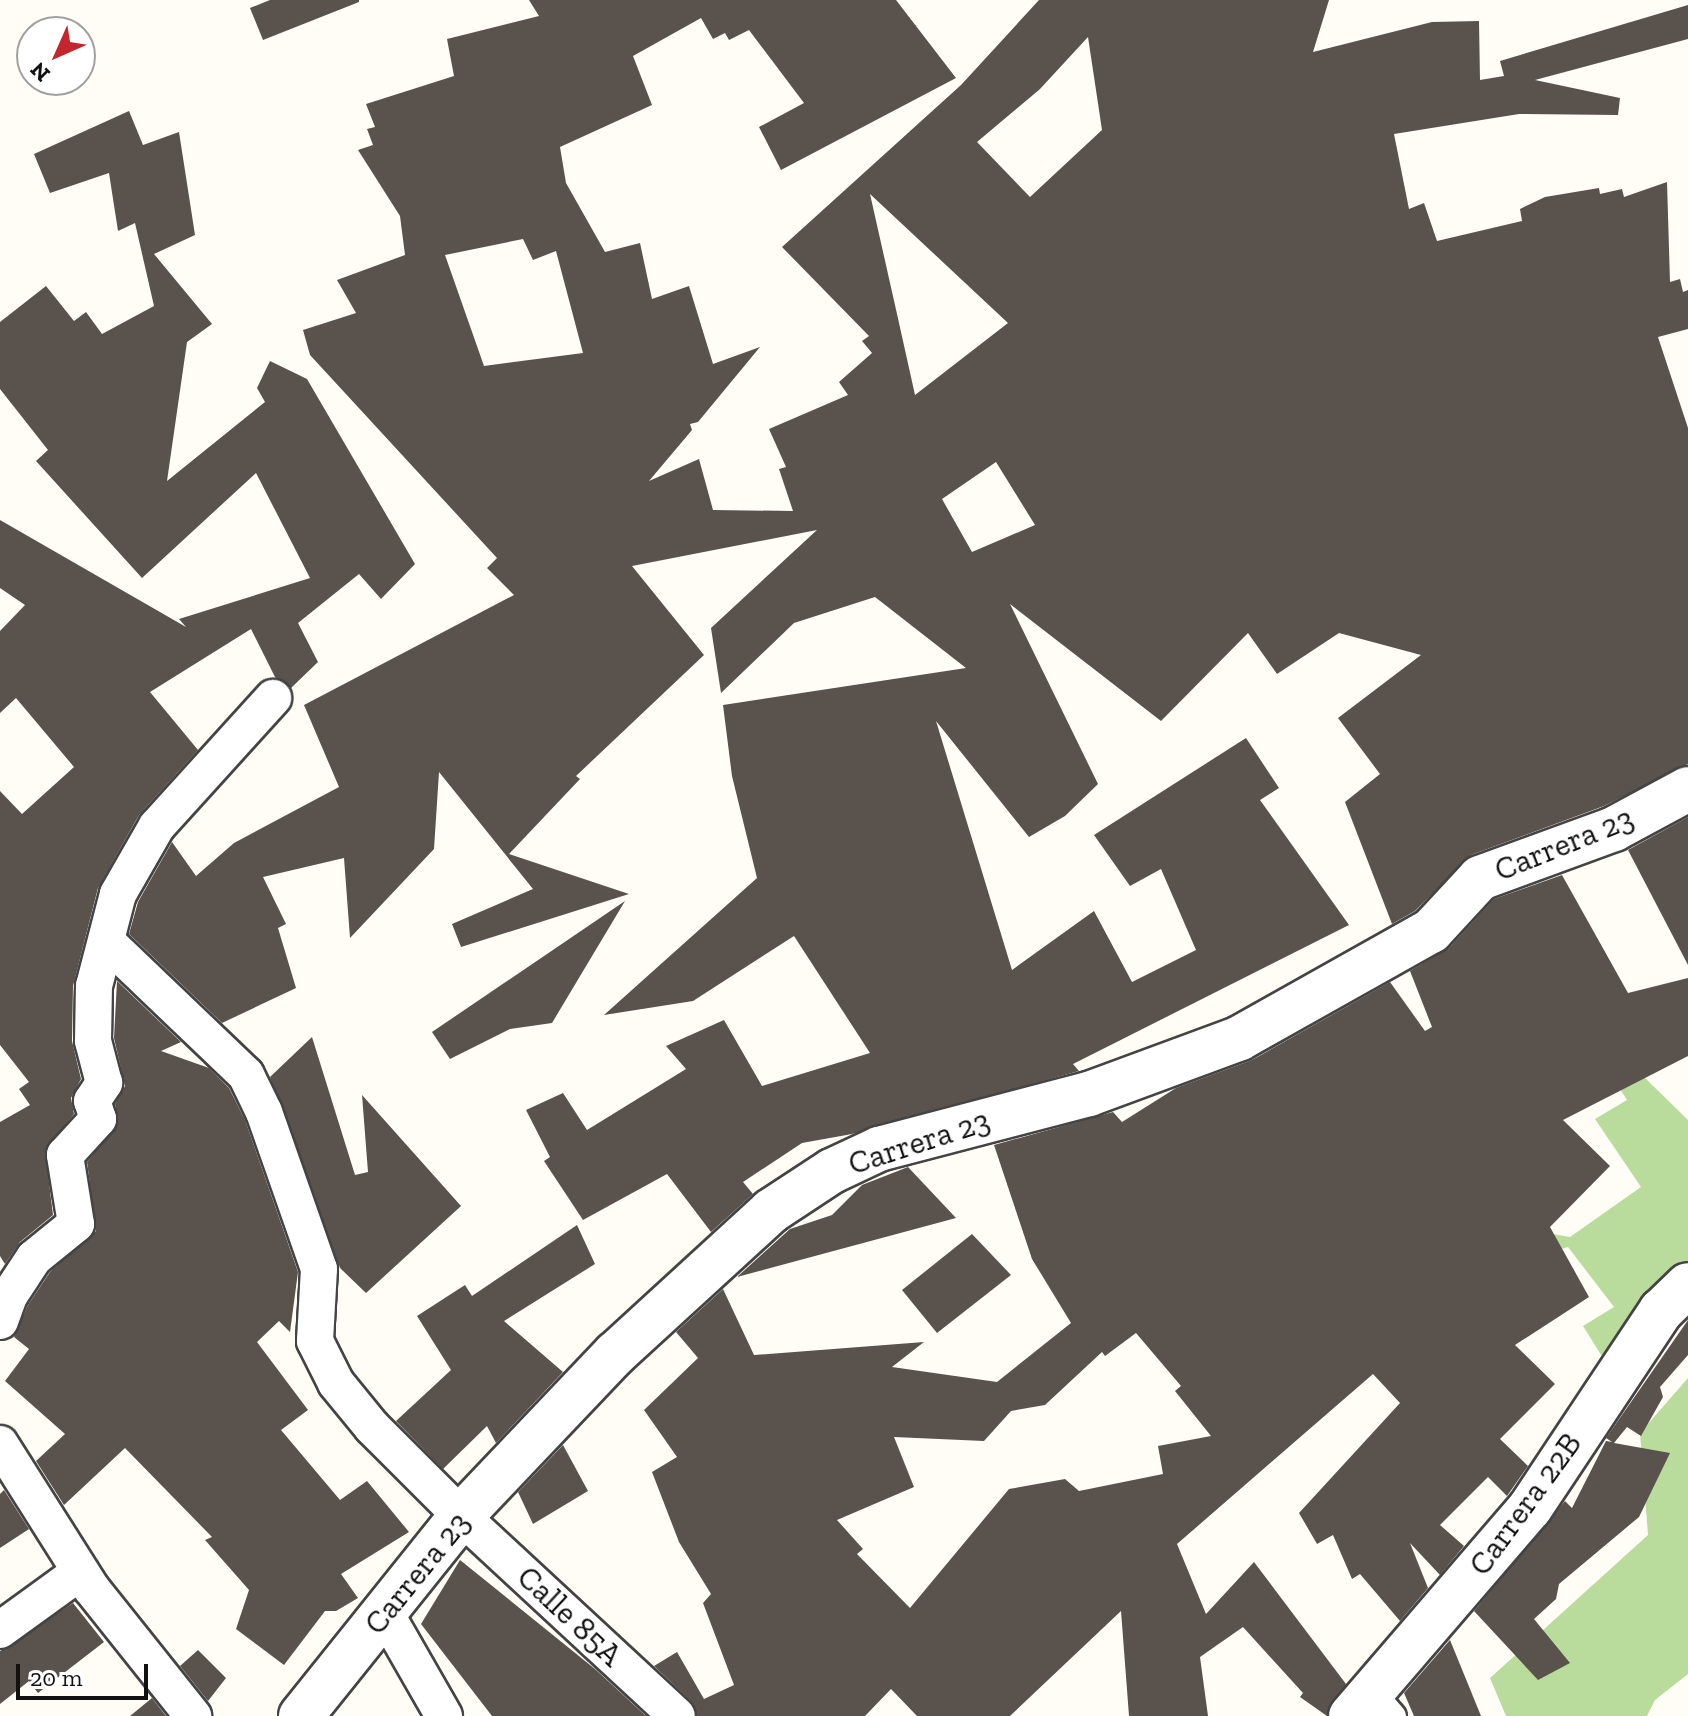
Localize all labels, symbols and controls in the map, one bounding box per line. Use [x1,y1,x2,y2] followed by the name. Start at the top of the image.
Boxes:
[16,16,96,96] north arrow
[25,56,56,87] text: N
[1489,799,1639,889] street label: Carrera 23
[843,1101,995,1183] street label: Carrera 23
[1461,1425,1589,1583] street label: Carrera 22B
[356,1504,478,1642] street label: Carrera 23
[509,1558,631,1674] street label: Calle 85A
[20,1648,152,1698] scale bar
[30,1663,82,1692] text: 20 m

